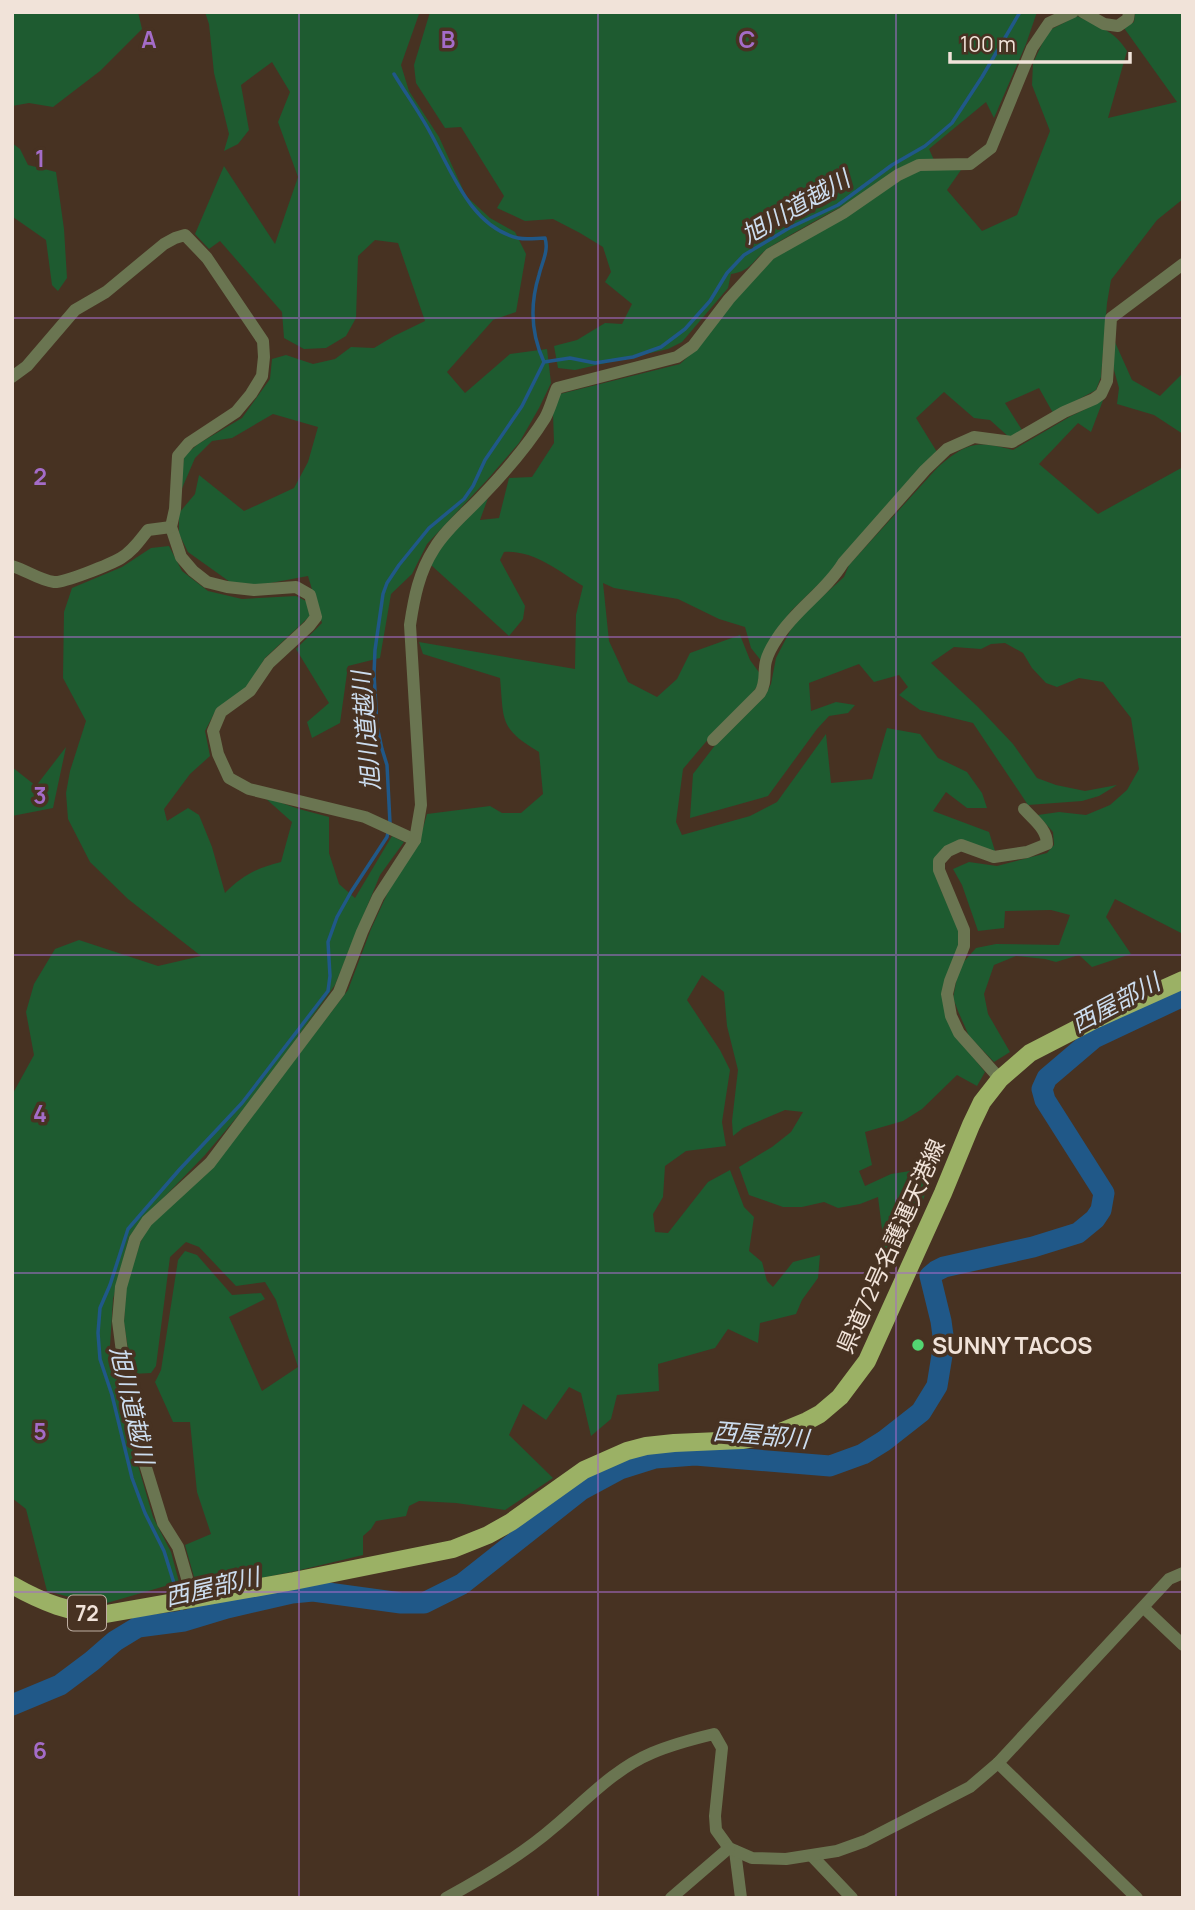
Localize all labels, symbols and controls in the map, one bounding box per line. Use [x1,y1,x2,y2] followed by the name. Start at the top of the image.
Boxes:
[950,21,1130,65] scale bar
[141,23,157,55] text: A
[441,23,455,55] text: B
[739,23,756,55] text: C
[960,30,1016,58] text: 100 m
[35,142,45,174] text: 1
[735,160,858,250] water label: 旭川道越川
[33,460,47,492] text: 2
[343,667,387,792] water label: 旭川道越川
[33,779,47,811] text: 3
[1065,963,1168,1039] water label: 西屋部川
[33,1097,47,1129] text: 4
[828,1134,952,1358] street label: 県道72号名護運天港線
[932,1329,1092,1361] place label: SUNNY TACOS
[910,1337,926,1353] marker: SUNNY TACOS
[103,1343,163,1470] water label: 旭川道越川
[712,1413,813,1455] water label: 西屋部川
[33,1415,47,1447] text: 5
[162,1558,265,1613] water label: 西屋部川
[68,1596,106,1630] road number: 72
[33,1734,47,1766] text: 6

